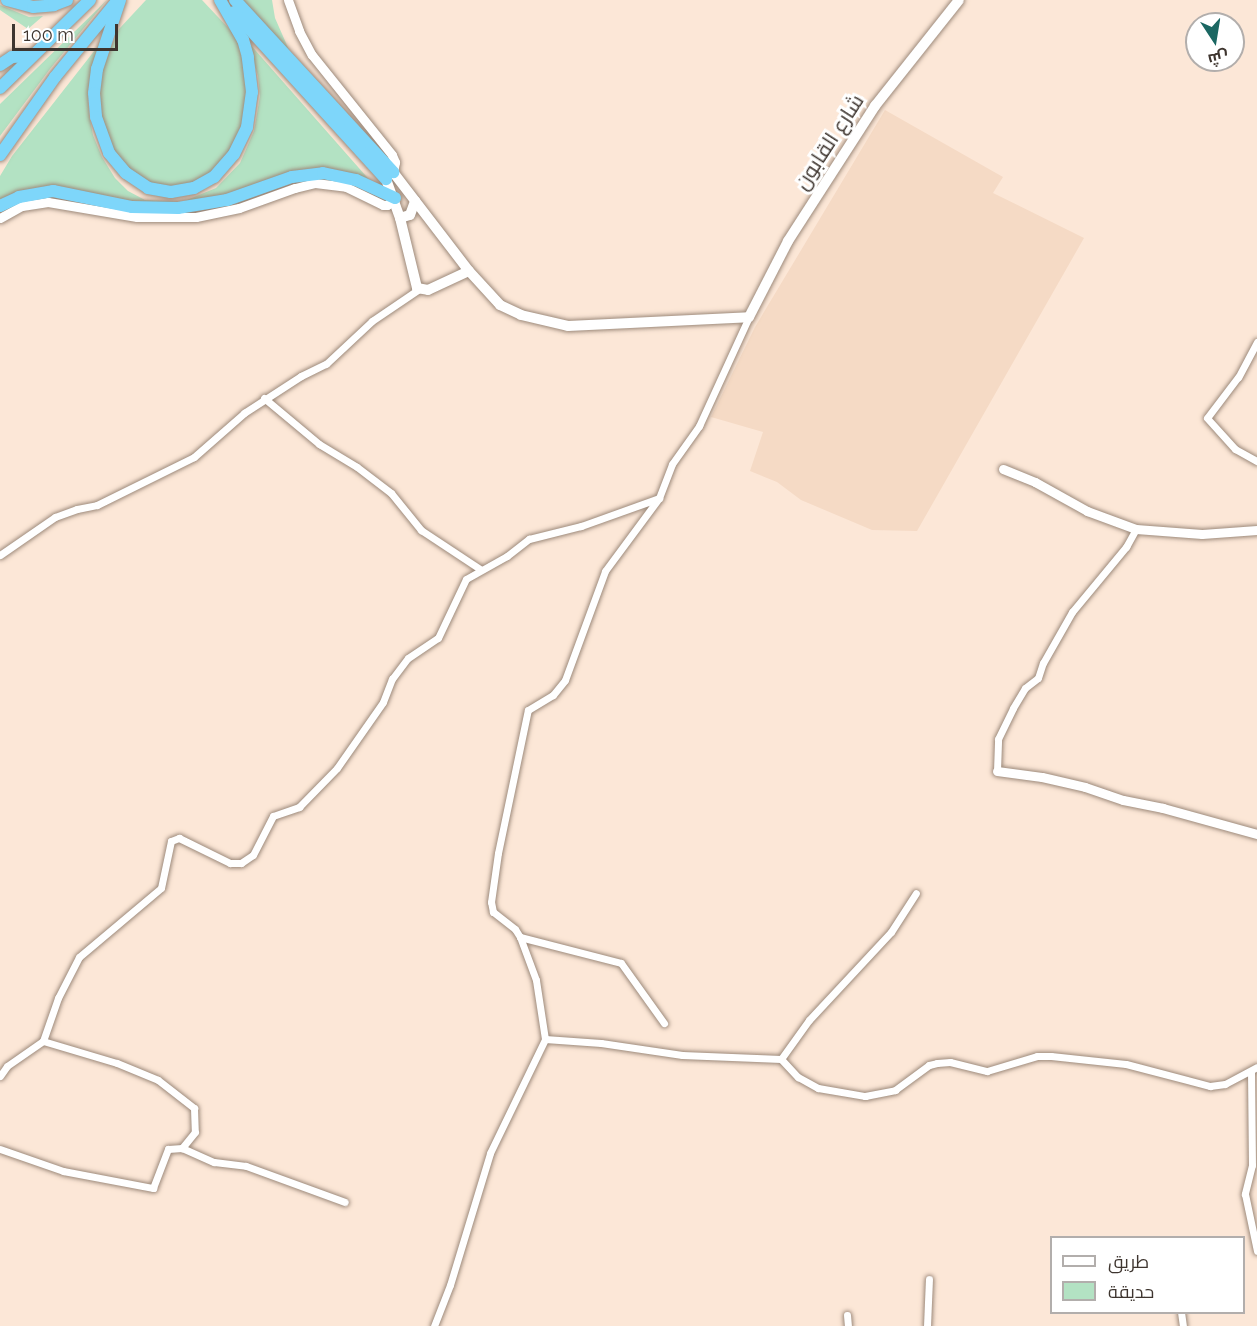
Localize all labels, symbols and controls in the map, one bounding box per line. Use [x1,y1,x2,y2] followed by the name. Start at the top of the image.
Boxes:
[15,12,122,50] scale bar
[1185,12,1245,72] north arrow
[23,24,74,45] text: 100 m
[1206,47,1230,70] text: ش
[789,90,869,194] street label: شارع القابون
[1050,1236,1245,1314] legend
[1108,1251,1149,1272] text: طريق
[1108,1281,1154,1302] text: حديقة

